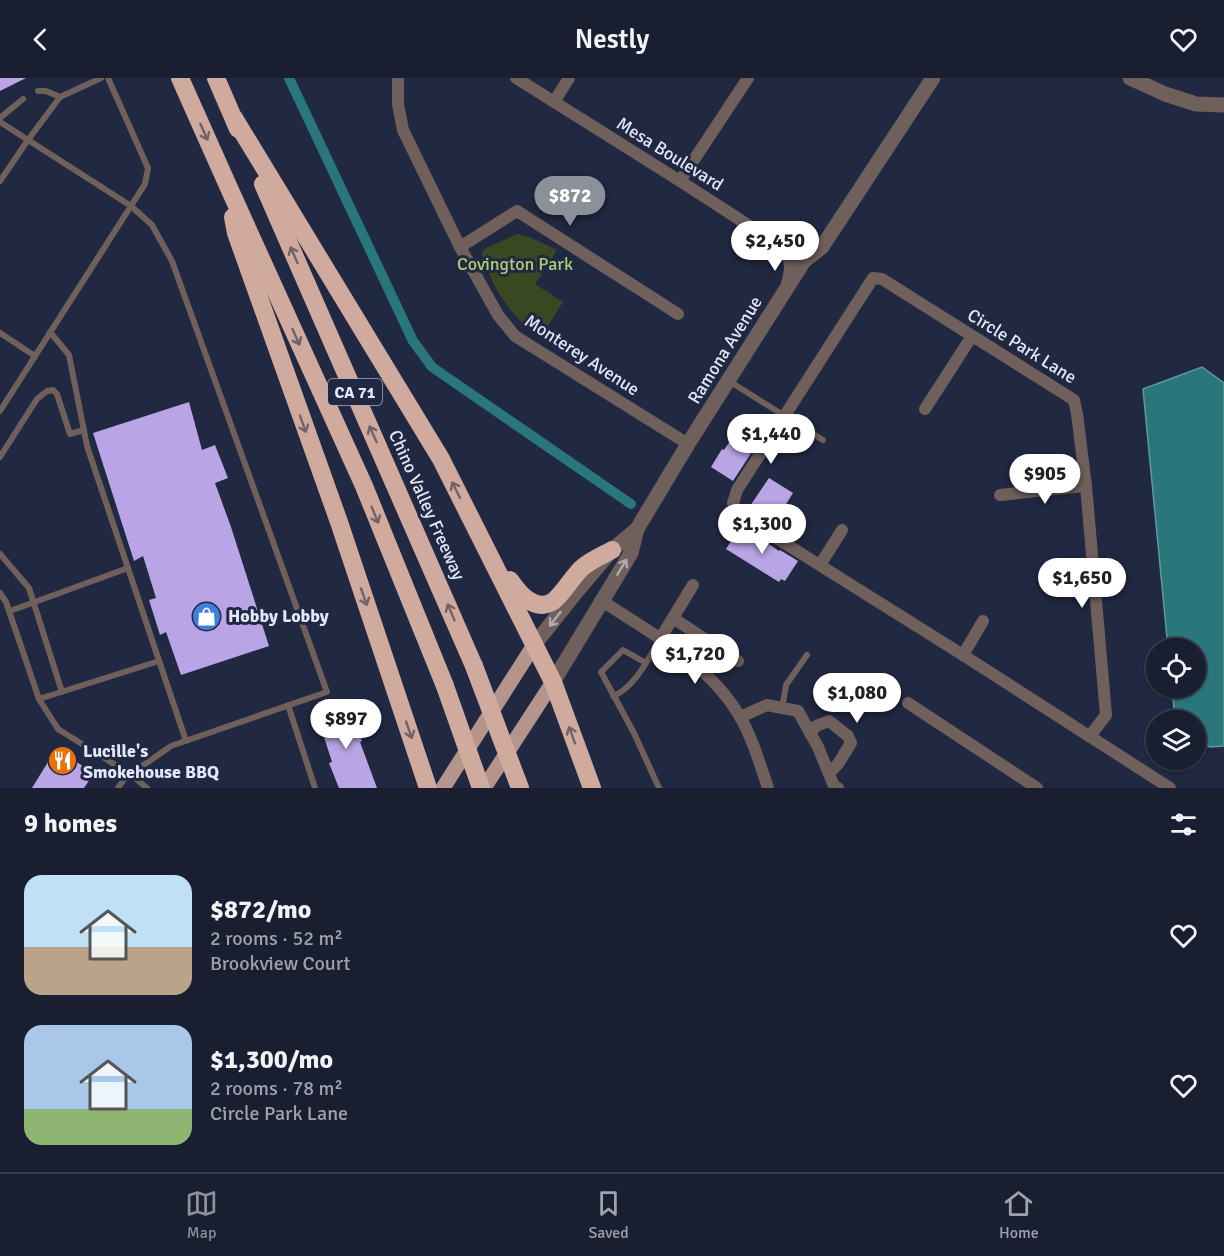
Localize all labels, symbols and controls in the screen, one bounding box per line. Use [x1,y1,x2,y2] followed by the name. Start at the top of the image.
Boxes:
[24,23,57,56] icon: back
[575,23,649,56] text: Nestly
[1167,23,1200,56] icon: heart
[613,112,727,196] street label: Mesa Boulevard
[199,122,210,140] one-way arrow
[534,176,606,227] pin: $872
[548,183,592,208] text: $872
[726,221,824,272] pin: $2,450
[745,228,805,253] text: $2,450
[288,247,300,265] one-way arrow
[457,253,573,275] park label: Covington Park
[683,292,767,408] street label: Ramona Avenue
[963,304,1081,388] street label: Circle Park Lane
[520,310,644,400] street label: Monterey Avenue
[291,327,302,346] one-way arrow
[328,379,382,405] road number: CA 71
[298,414,309,432] one-way arrow
[722,414,820,465] pin: $1,440
[741,421,801,446] text: $1,440
[367,425,378,443] one-way arrow
[384,427,470,584] street label: Chino Valley Freeway
[1009,454,1081,505] pin: $905
[1023,461,1067,486] text: $905
[450,481,462,499] one-way arrow
[713,504,811,555] pin: $1,300
[370,505,381,524] one-way arrow
[732,511,792,536] text: $1,300
[1033,558,1131,609] pin: $1,650
[617,559,629,576] one-way arrow
[1052,565,1112,590] text: $1,650
[359,587,370,606] one-way arrow
[191,600,223,632] shop icon: Hobby Lobby
[445,604,456,622] one-way arrow
[228,605,329,627] place label: Hobby Lobby
[549,610,562,626] one-way arrow
[646,634,744,685] pin: $1,720
[1146,638,1206,770] map controls
[1146,638,1206,698] button: locate
[665,641,725,666] text: $1,720
[808,673,906,724] pin: $1,080
[827,680,887,705] text: $1,080
[310,699,382,750] pin: $897
[324,706,368,731] text: $897
[1146,710,1206,770] button: layers
[404,720,415,739] one-way arrow
[566,726,577,745] one-way arrow
[83,740,219,783] place label: Lucille's Smokehouse BBQ
[46,745,78,777] restaurant icon: Lucille's Smokehouse BBQ
[24,808,117,840] text: 9 homes
[1167,808,1200,841] icon: filters
[210,894,311,926] text: $872/mo
[72,899,144,971] icon: home
[1167,919,1200,952] icon: heart
[210,926,343,951] text: 2 rooms · 52 m²
[210,951,351,976] text: Brookview Court
[210,1044,333,1076] text: $1,300/mo
[72,1049,144,1121] icon: home
[1167,1069,1200,1102] icon: heart
[210,1076,343,1101] text: 2 rooms · 78 m²
[210,1101,348,1126] text: Circle Park Lane
[185,1187,218,1243] tab: Map
[588,1187,629,1243] tab: Saved
[999,1187,1039,1243] tab: Home

